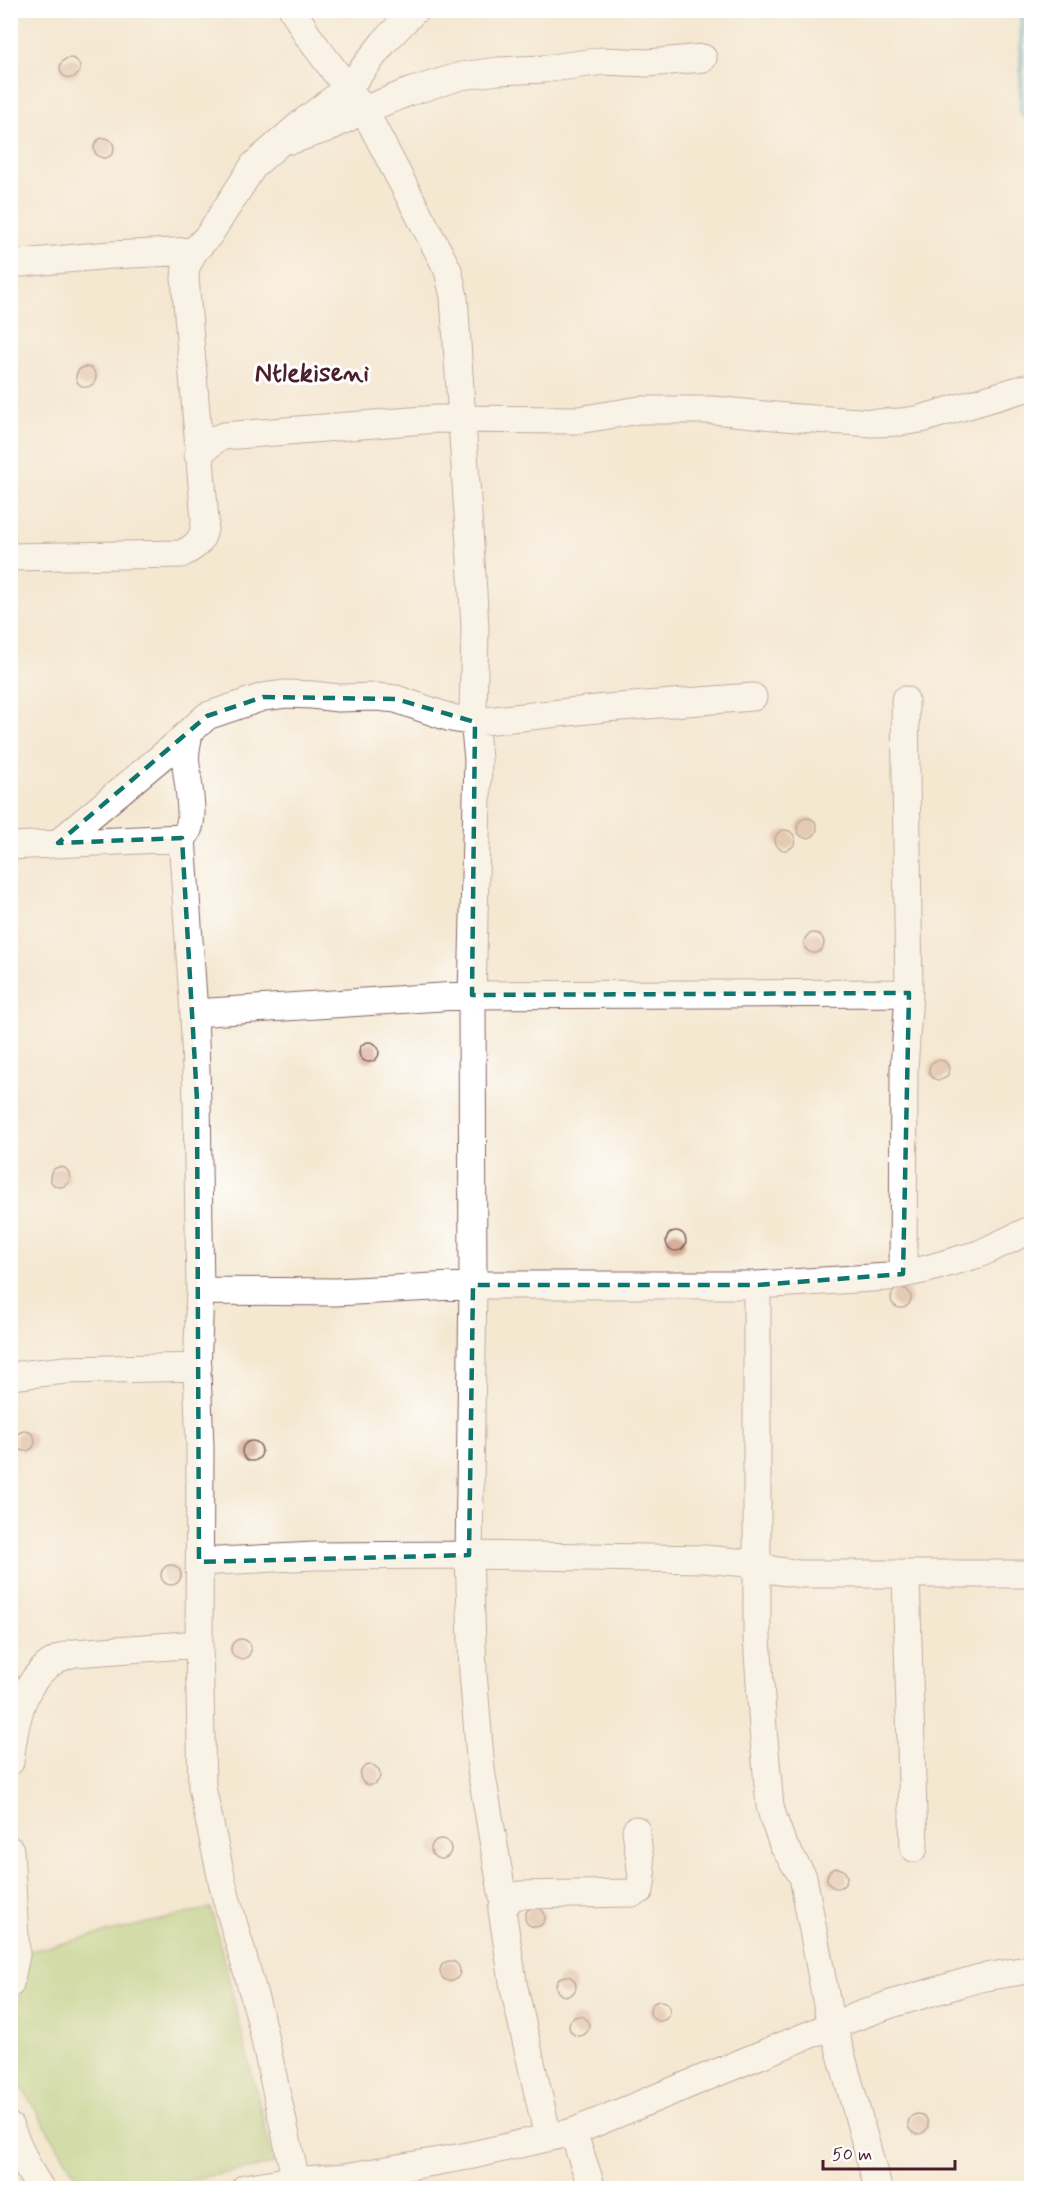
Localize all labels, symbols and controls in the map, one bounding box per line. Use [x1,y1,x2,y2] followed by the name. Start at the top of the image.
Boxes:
[255,357,369,391] district label: Ntlekiseni
[823,2133,955,2171] scale bar
[832,2143,872,2167] text: 50 m

